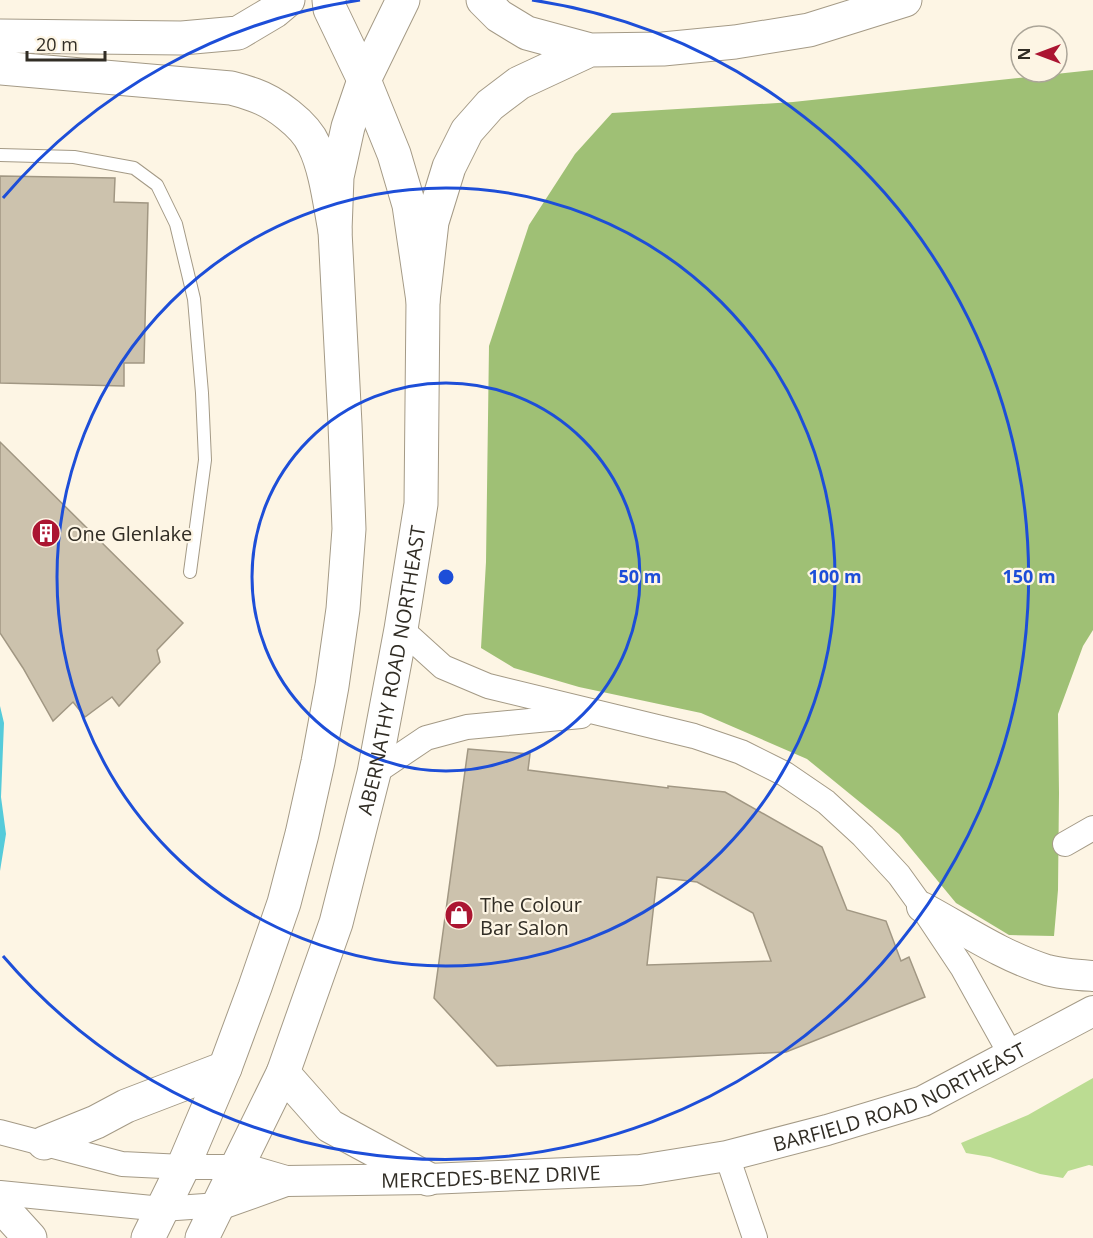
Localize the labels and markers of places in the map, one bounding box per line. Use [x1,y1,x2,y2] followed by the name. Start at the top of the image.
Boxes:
[30,517,62,549] building icon: One Glenlake
[67,520,192,547] place label: One Glenlake
[436,567,456,587] centre of rings
[480,891,582,941] place label: The Colour Bar Salon
[443,899,475,931] shop icon: The Colour Bar Salon

